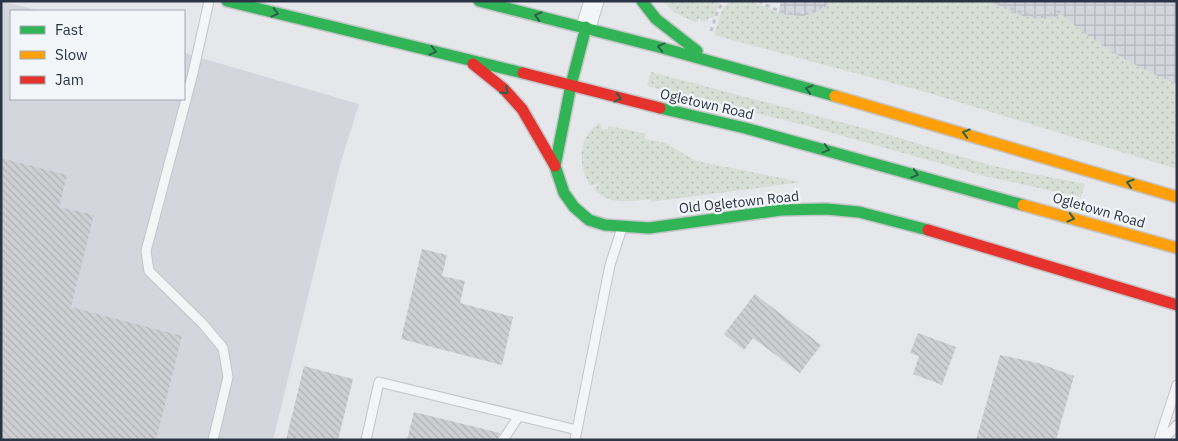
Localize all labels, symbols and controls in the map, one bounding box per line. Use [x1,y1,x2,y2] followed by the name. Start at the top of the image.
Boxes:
[270,7,279,18] one-way arrow
[10,10,185,100] legend
[534,11,543,22] one-way arrow
[55,20,83,39] text: Fast
[657,42,666,53] one-way arrow
[55,45,88,64] text: Slow
[428,45,437,56] one-way arrow
[55,70,84,89] text: Jam
[658,84,756,124] street label: Ogletown Road
[806,84,814,94] one-way arrow
[499,85,508,94] one-way arrow
[613,92,622,103] one-way arrow
[961,128,970,139] one-way arrow
[821,144,829,154] one-way arrow
[910,168,919,179] one-way arrow
[1127,178,1135,188] one-way arrow
[678,187,800,217] street label: Old Ogletown Road
[1051,188,1147,232] street label: Ogletown Road
[1067,213,1075,223] one-way arrow

